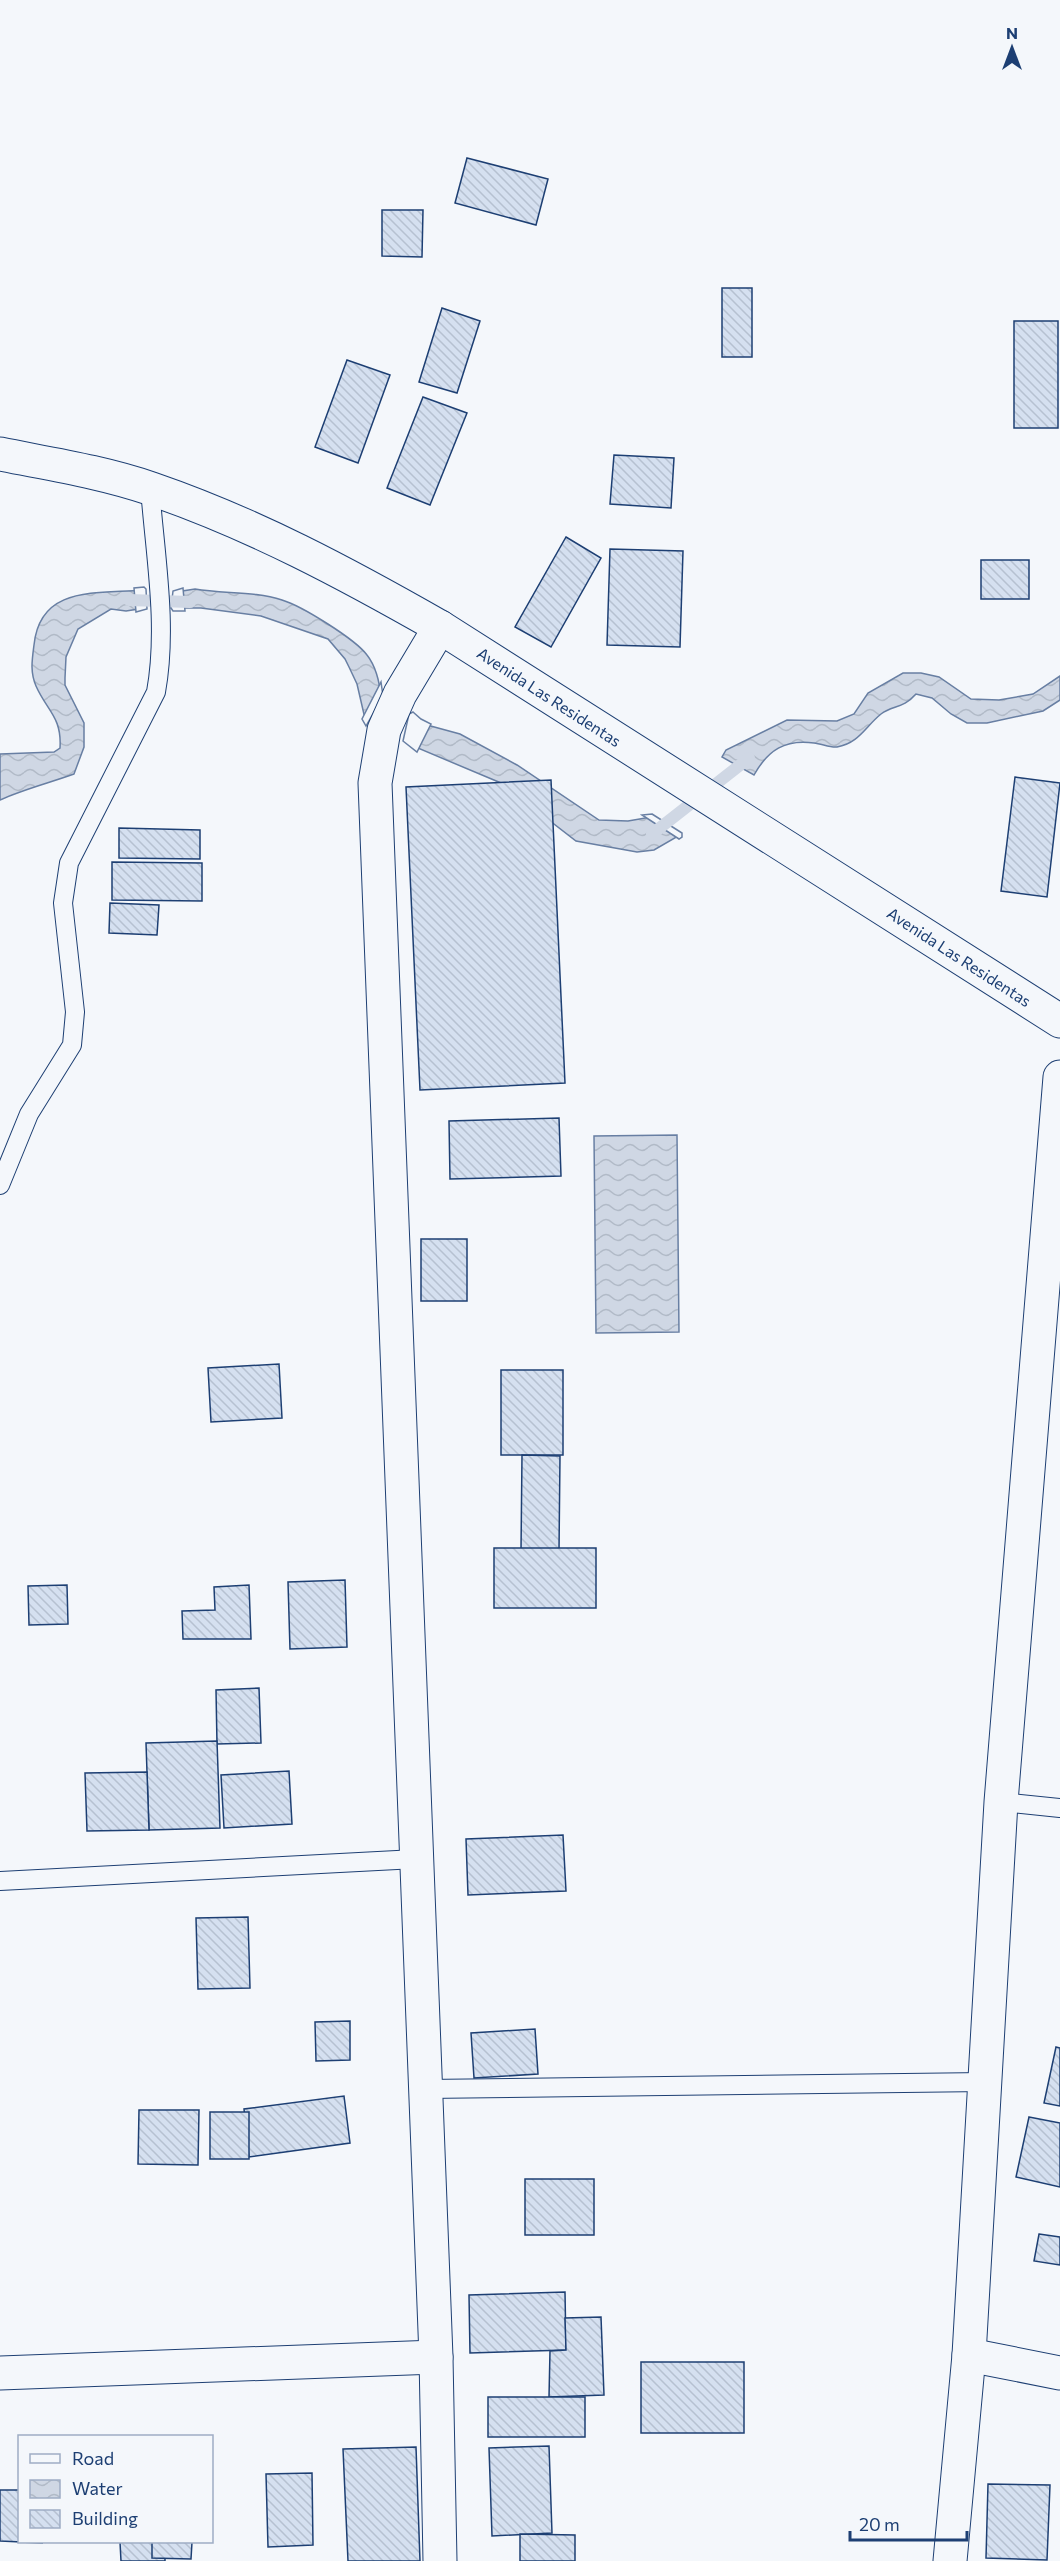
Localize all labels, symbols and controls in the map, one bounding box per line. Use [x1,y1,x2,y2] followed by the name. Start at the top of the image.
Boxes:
[982,18,1042,78] north arrow
[1006,23,1018,42] text: N
[474,643,625,750] street label: Avenida Las Residentas
[884,903,1035,1010] street label: Avenida Las Residentas
[18,2435,213,2543] legend
[72,2447,114,2469] text: Road
[72,2477,123,2499] text: Water
[850,2504,967,2542] scale bar
[72,2507,138,2529] text: Building
[859,2513,900,2535] text: 20 m

